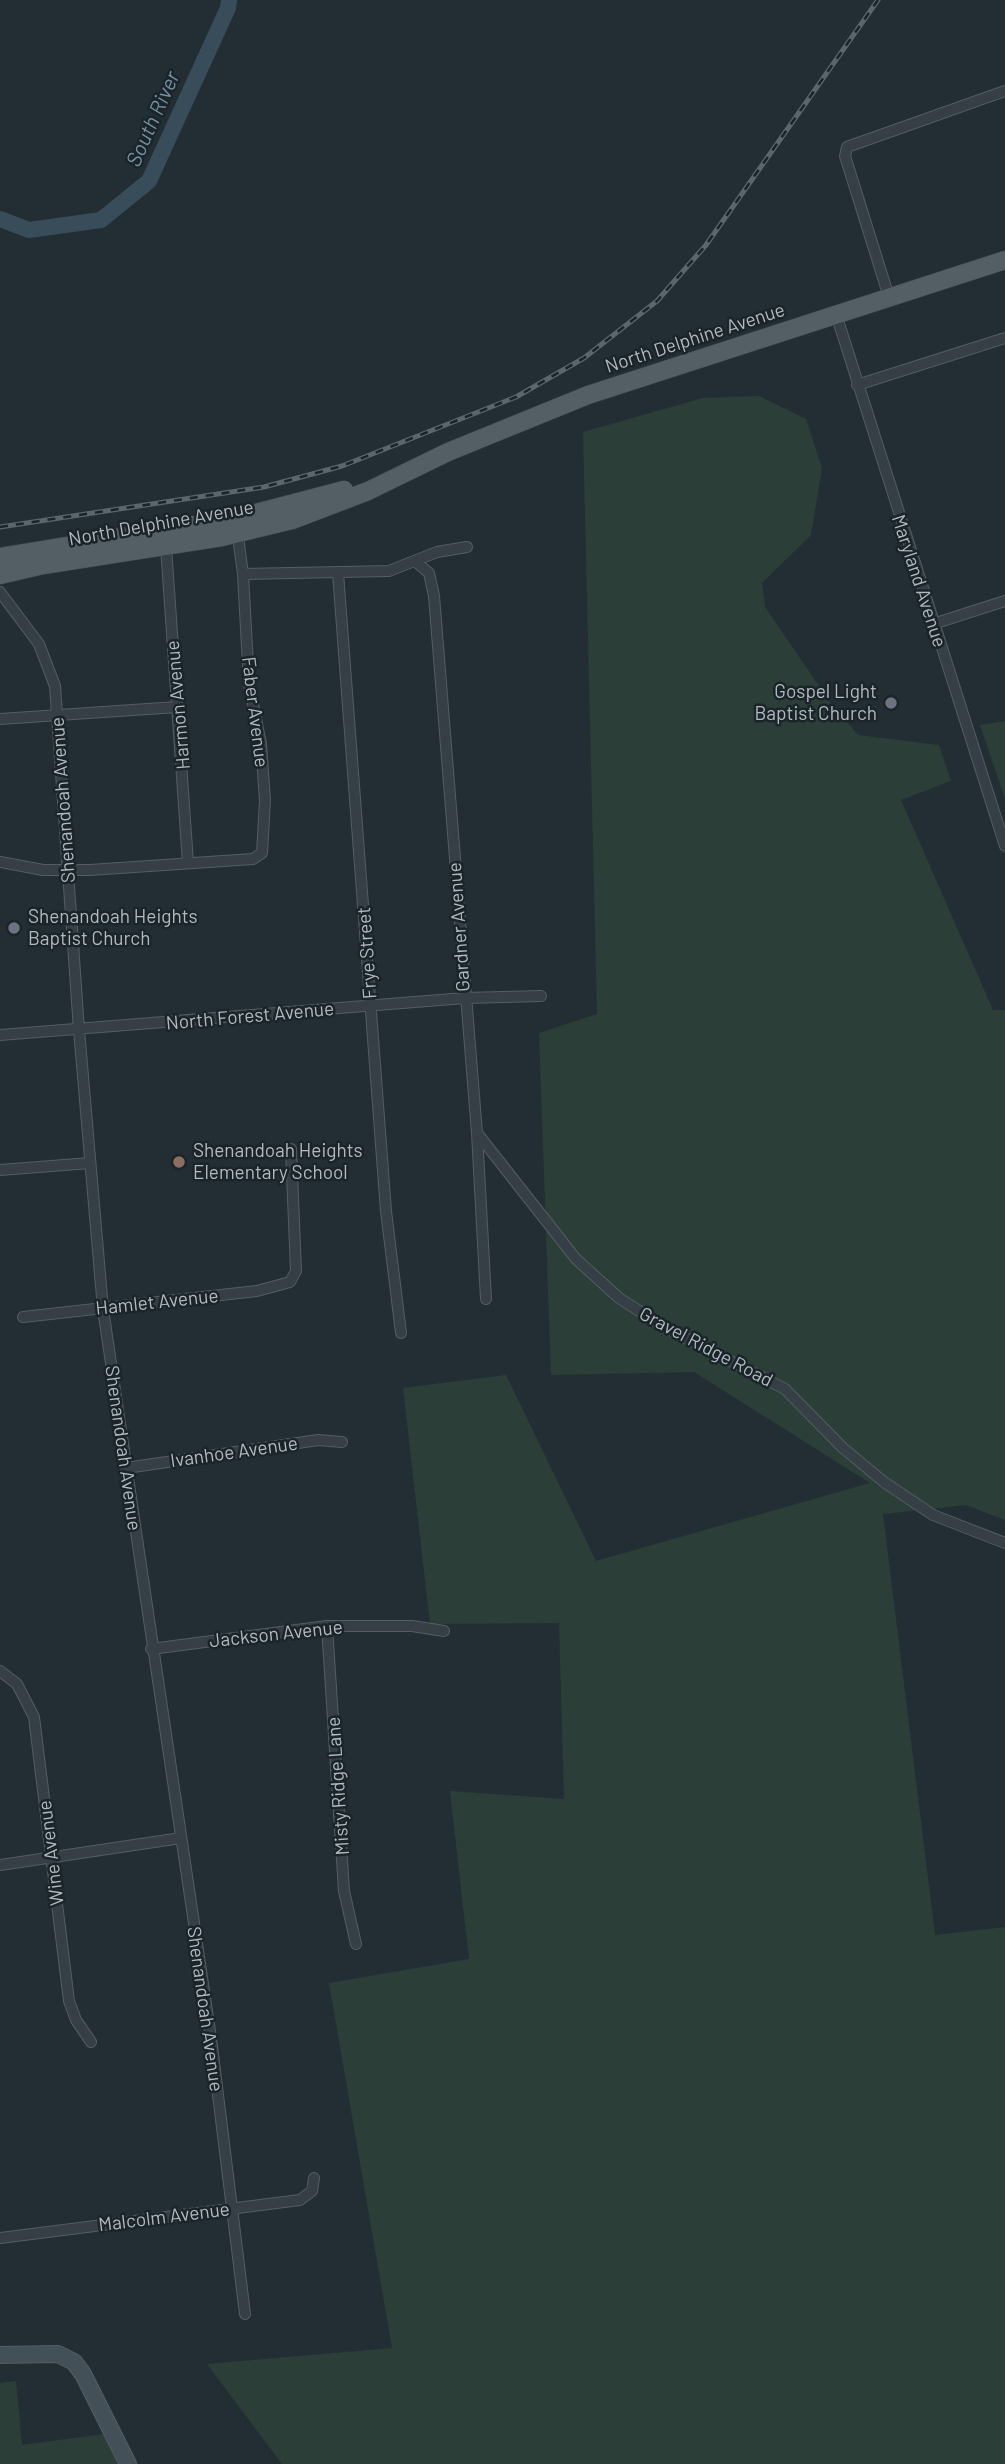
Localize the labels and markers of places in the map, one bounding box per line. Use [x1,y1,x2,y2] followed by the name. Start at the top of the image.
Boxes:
[755,681,877,725] place label: Gospel Light Baptist Church
[883,695,899,711] marker: Gospel Light Baptist Church
[28,906,198,950] place label: Shenandoah Heights Baptist Church
[6,920,22,936] marker: Shenandoah Heights Baptist Church
[193,1140,363,1184] place label: Shenandoah Heights Elementary School
[171,1154,187,1170] marker: Shenandoah Heights Elementary School

